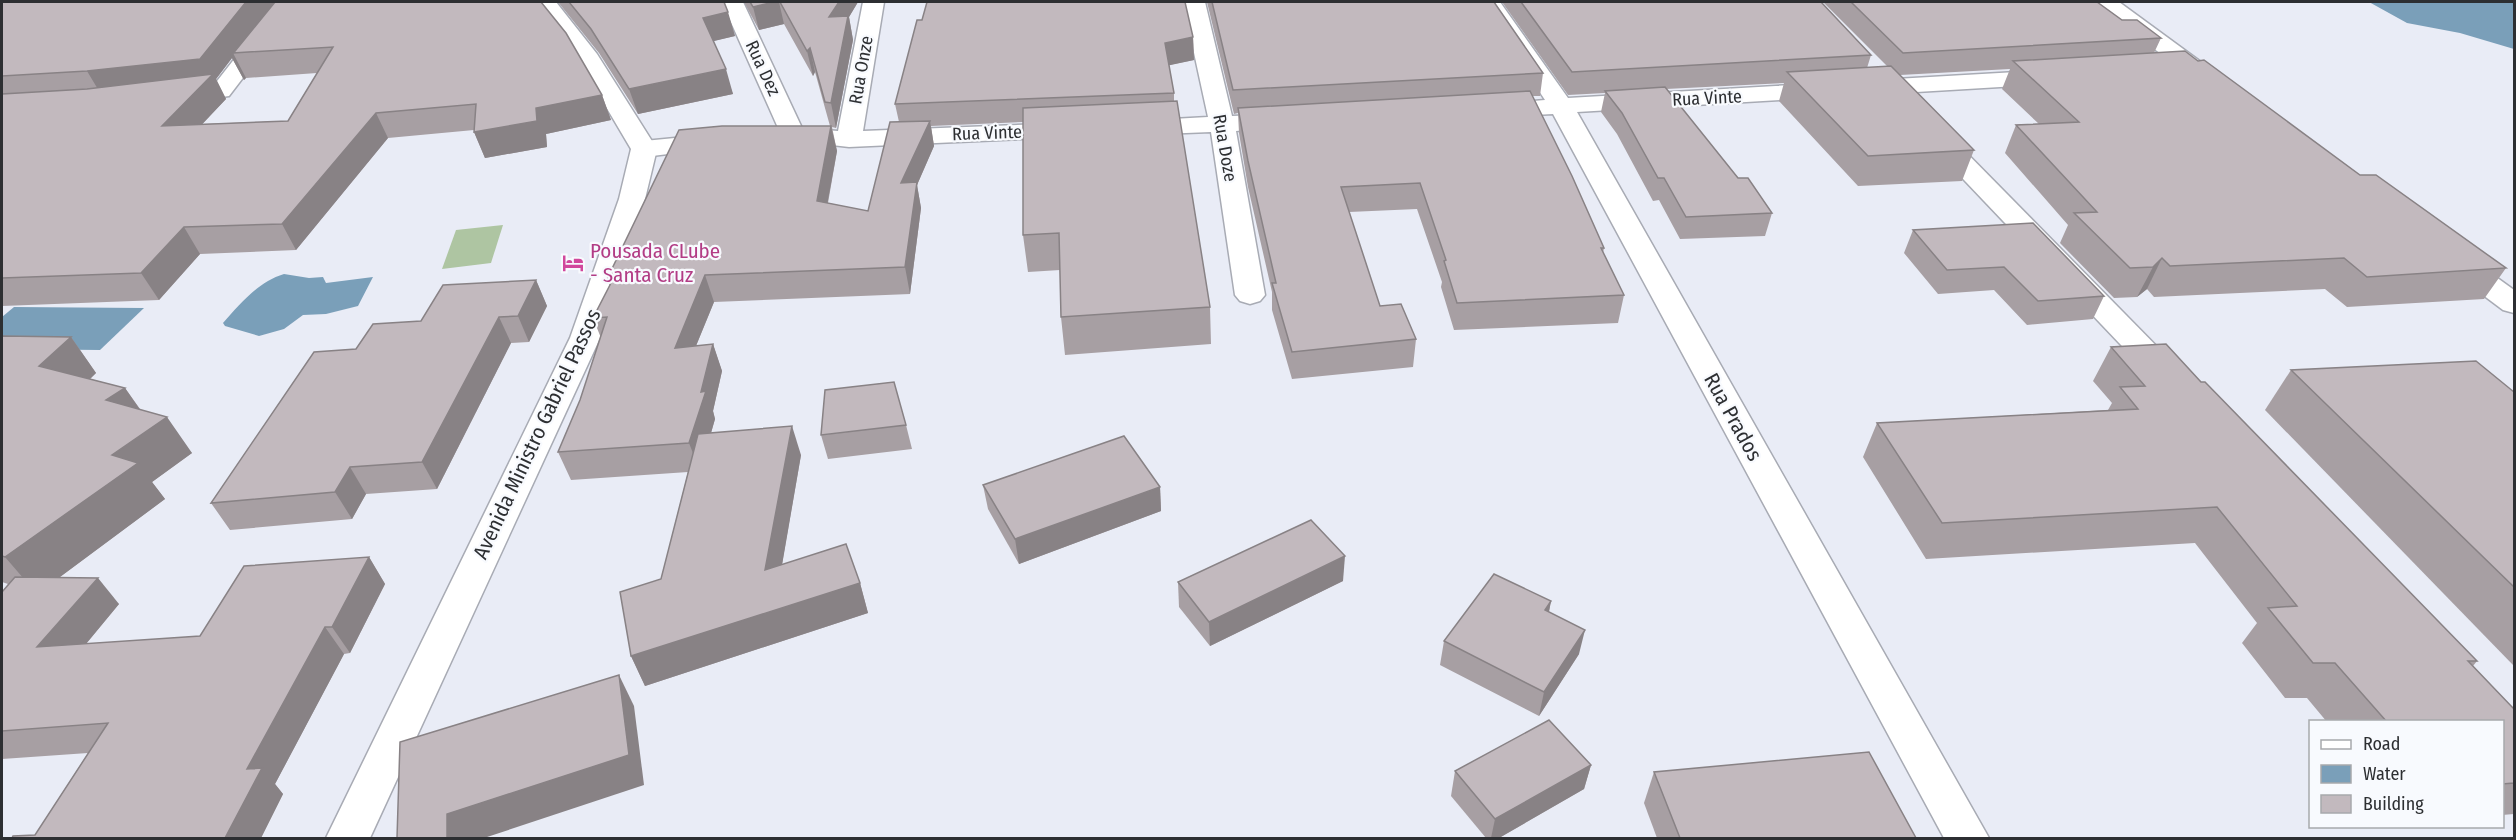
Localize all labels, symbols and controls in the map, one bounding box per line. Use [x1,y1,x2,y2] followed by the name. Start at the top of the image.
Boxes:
[844,34,878,106] street label: Rua Onze
[741,37,785,99] street label: Rua Dez
[1671,85,1743,111] street label: Rua Vinte
[1208,113,1242,183] street label: Rua Doze
[952,121,1022,145] street label: Rua Vinte
[590,238,720,288] place label: Pousada CLube - Santa Cruz
[561,251,585,275] hotel icon: Pousada CLube - Santa Cruz
[467,305,607,563] street label: Avenida Ministro Gabriel Passos
[1698,369,1768,466] street label: Rua Prados
[2309,720,2504,828] legend
[2363,733,2400,755] text: Road
[2363,763,2406,785] text: Water
[2363,793,2424,815] text: Building

